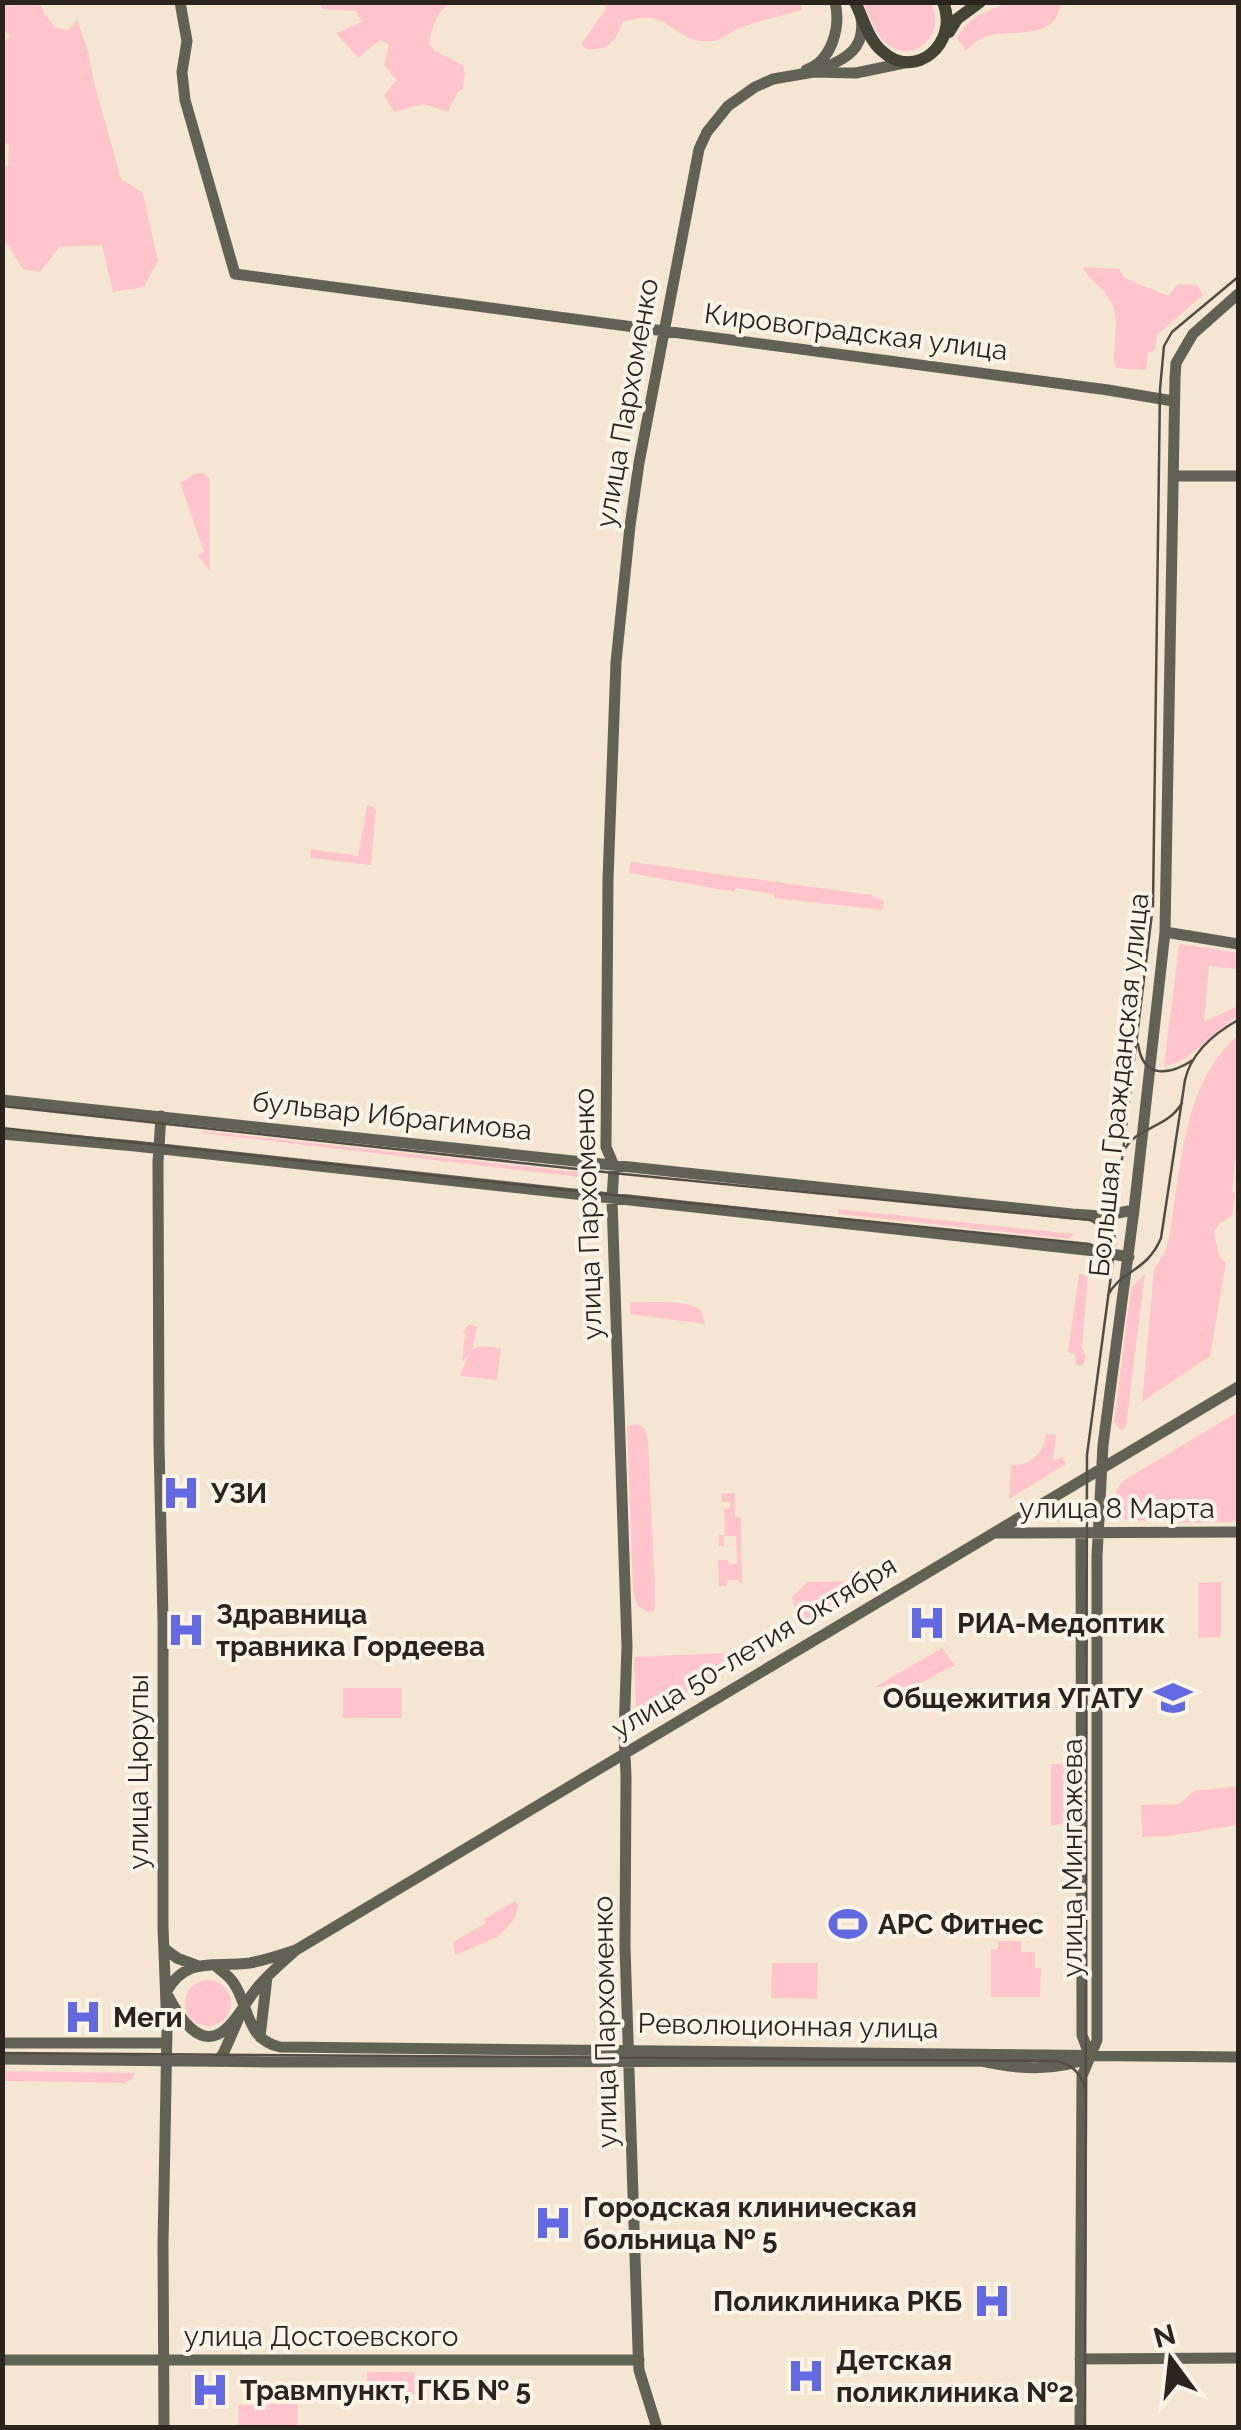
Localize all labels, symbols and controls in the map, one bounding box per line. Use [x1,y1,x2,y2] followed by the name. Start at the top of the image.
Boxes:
[589,276,665,530] street label: улица Пархоменко
[702,297,1010,367] street label: Кировоградская улица
[1082,891,1156,1279] street label: Большая Гражданская улица
[250,1085,534,1147] street label: бульвар Ибрагимова
[567,1087,609,1341] street label: улица Пархоменко
[160,1472,202,1514] hospital icon: УЗИ
[210,1477,267,1510] place label: УЗИ
[1019,1492,1215,1525] street label: улица 8 Марта
[606,1549,902,1745] street label: улица 50-летия Октября
[216,1598,485,1663] place label: Здравница травника Гордеева
[906,1602,948,1644] hospital icon: РИА-Медоптик
[957,1607,1166,1640] place label: РИА-Медоптик
[165,1609,207,1651] hospital icon: Здравница травника Гордеева
[122,1674,155,1870] street label: улица Цюрупы
[1152,1677,1194,1719] school or university icon: Общежития УГАТУ
[883,1682,1144,1715] place label: Общежития УГАТУ
[1056,1738,1089,1978] street label: улица Мингажева
[586,1895,624,2149] street label: улица Пархоменко
[827,1903,869,1945] sports icon: АРС Фитнес
[878,1908,1044,1941] place label: АРС Фитнес
[62,1996,104,2038] hospital icon: Меги
[113,2001,183,2034] place label: Меги
[637,2007,939,2045] street label: Революционная улица
[583,2191,917,2256] place label: Городская клиническая больница № 5
[532,2202,574,2244] hospital icon: Городская клиническая больница № 5
[971,2280,1013,2322] hospital icon: Поликлиника РКБ
[713,2285,962,2318] place label: Поликлиника РКБ
[1121,2310,1221,2410] north arrow
[1150,2318,1179,2355] text: N
[184,2320,458,2353] street label: улица Достоевского
[836,2344,1074,2409] place label: Детская поликлиника №2
[785,2355,827,2397] hospital icon: Детская поликлиника №2
[189,2369,231,2411] hospital icon: Травмпункт, ГКБ № 5
[240,2374,531,2407] place label: Травмпункт, ГКБ № 5

